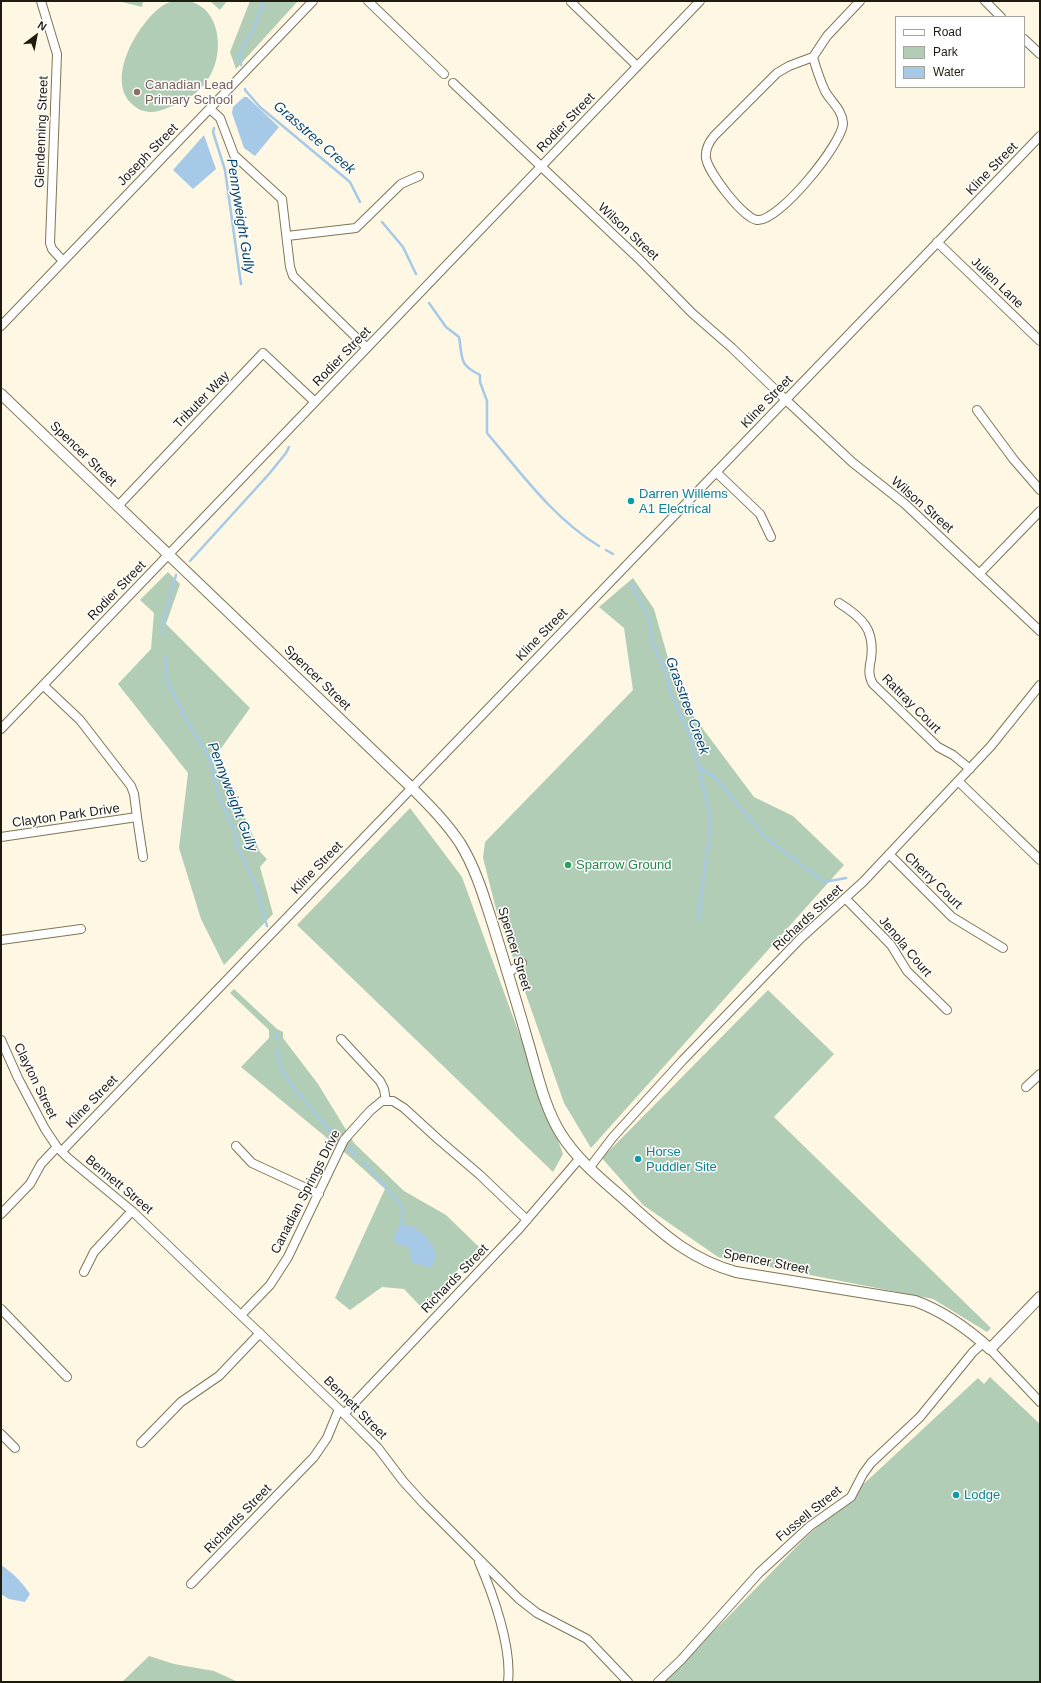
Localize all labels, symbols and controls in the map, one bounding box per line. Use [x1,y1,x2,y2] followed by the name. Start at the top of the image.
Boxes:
[16,16,56,56] north arrow
[895,16,1025,88] legend
[36,19,49,33] text: N
[933,25,962,39] text: Road
[933,45,958,59] text: Park
[933,65,965,79] text: Water
[32,76,52,188] street label: Glendenning Street
[145,77,233,108] place label: Canadian Lead Primary School
[132,87,142,97] marker: Canadian Lead Primary School
[534,90,598,156] street label: Rodier Street
[270,98,358,178] water label: Grasstree Creek
[115,121,181,189] street label: Joseph Street
[963,139,1021,199] street label: Kline Street
[223,157,257,275] water label: Pennyweight Gully
[594,200,662,264] street label: Wilson Street
[968,254,1026,312] street label: Julien Lane
[310,324,374,390] street label: Rodier Street
[171,368,233,432] street label: Tributer Way
[738,372,796,432] street label: Kline Street
[46,418,120,490] street label: Spencer Street
[888,474,956,536] street label: Wilson Street
[639,486,728,517] place label: Darren Willems A1 Electrical
[626,496,636,506] marker: Darren Willems A1 Electrical
[85,558,149,624] street label: Rodier Street
[513,605,571,665] street label: Kline Street
[280,642,354,714] street label: Spencer Street
[662,655,712,757] water label: Grasstree Creek
[878,671,944,737] street label: Rattray Court
[203,740,261,854] water label: Pennyweight Gully
[11,801,121,831] street label: Clayton Park Drive
[288,838,346,898] street label: Kline Street
[901,850,965,912] street label: Cherry Court
[576,857,671,873] place label: Sparrow Ground
[563,860,573,870] marker: Sparrow Ground
[770,882,846,954] street label: Richards Street
[494,905,534,993] street label: Spencer Street
[875,914,935,980] street label: Jenola Court
[10,1041,60,1121] street label: Clayton Street
[63,1072,121,1132] street label: Kline Street
[268,1127,344,1257] street label: Canadian Springs Drive
[646,1144,717,1175] place label: Horse Puddler Site
[82,1152,156,1218] street label: Bennett Street
[633,1154,643,1164] marker: Horse Puddler Site
[418,1241,492,1317] street label: Richards Street
[722,1246,810,1278] street label: Spencer Street
[320,1373,390,1443] street label: Bennett Street
[201,1481,275,1557] street label: Richards Street
[773,1483,845,1545] street label: Fussell Street
[964,1487,1000,1503] place label: Lodge
[951,1490,961,1500] marker: Lodge

